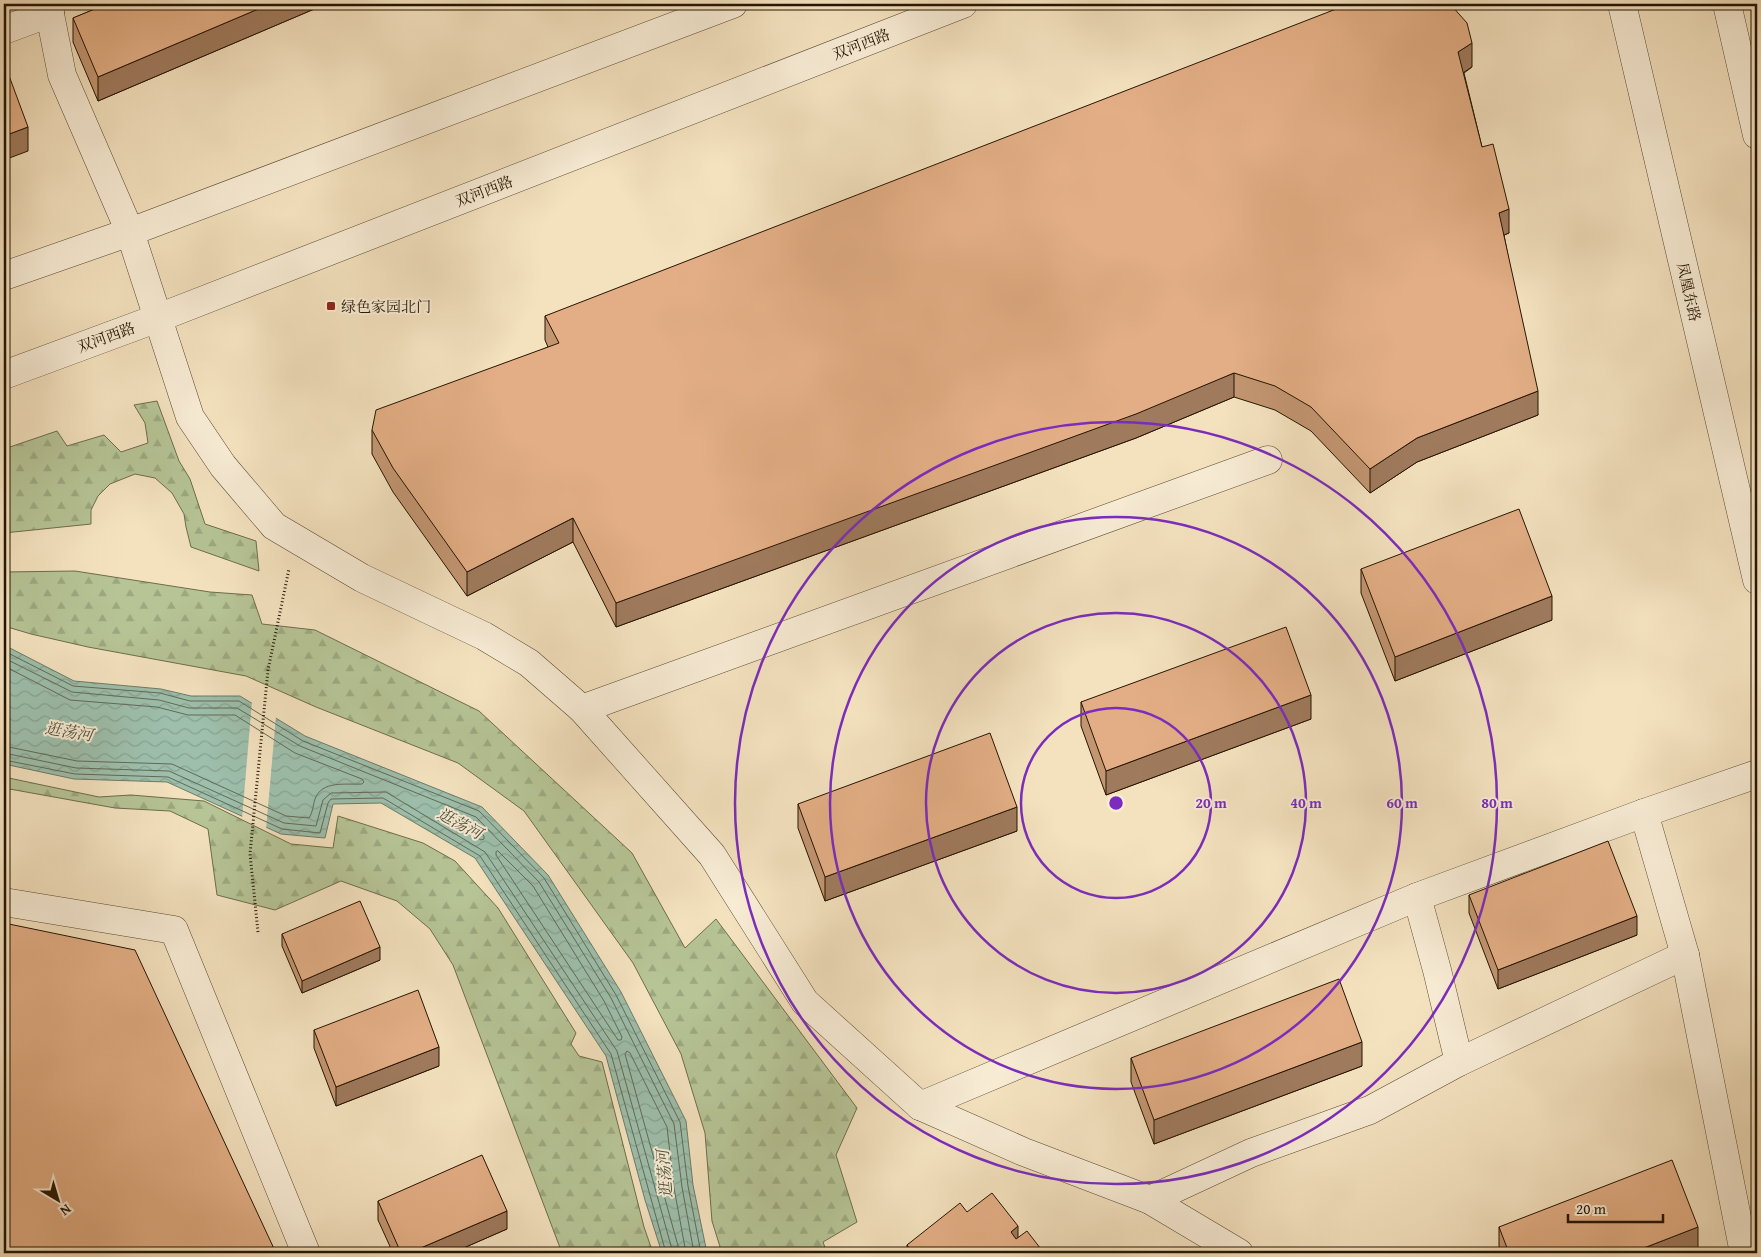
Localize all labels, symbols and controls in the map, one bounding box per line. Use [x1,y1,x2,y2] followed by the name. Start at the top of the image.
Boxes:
[829,23,893,65] street label: 双河西路
[452,170,516,212] street label: 双河西路
[1672,260,1706,324] street label: 凤凰东路
[341,296,431,317] place label: 绿色家园北门
[325,300,337,312] marker: 绿色家园北门
[74,317,138,357] street label: 双河西路
[43,715,98,747] water label: 逛荡河
[1195,792,1227,813] text: 20 m
[1290,792,1322,813] text: 40 m
[1386,792,1418,813] text: 60 m
[1481,792,1513,813] text: 80 m
[1107,794,1125,812] centre of rings
[433,801,489,846] water label: 逛荡河
[650,1146,678,1199] water label: 逛荡河
[32,1174,82,1224] north arrow
[1568,1192,1664,1224] scale bar
[1576,1198,1607,1219] text: 20 m
[56,1199,76,1221] text: N

